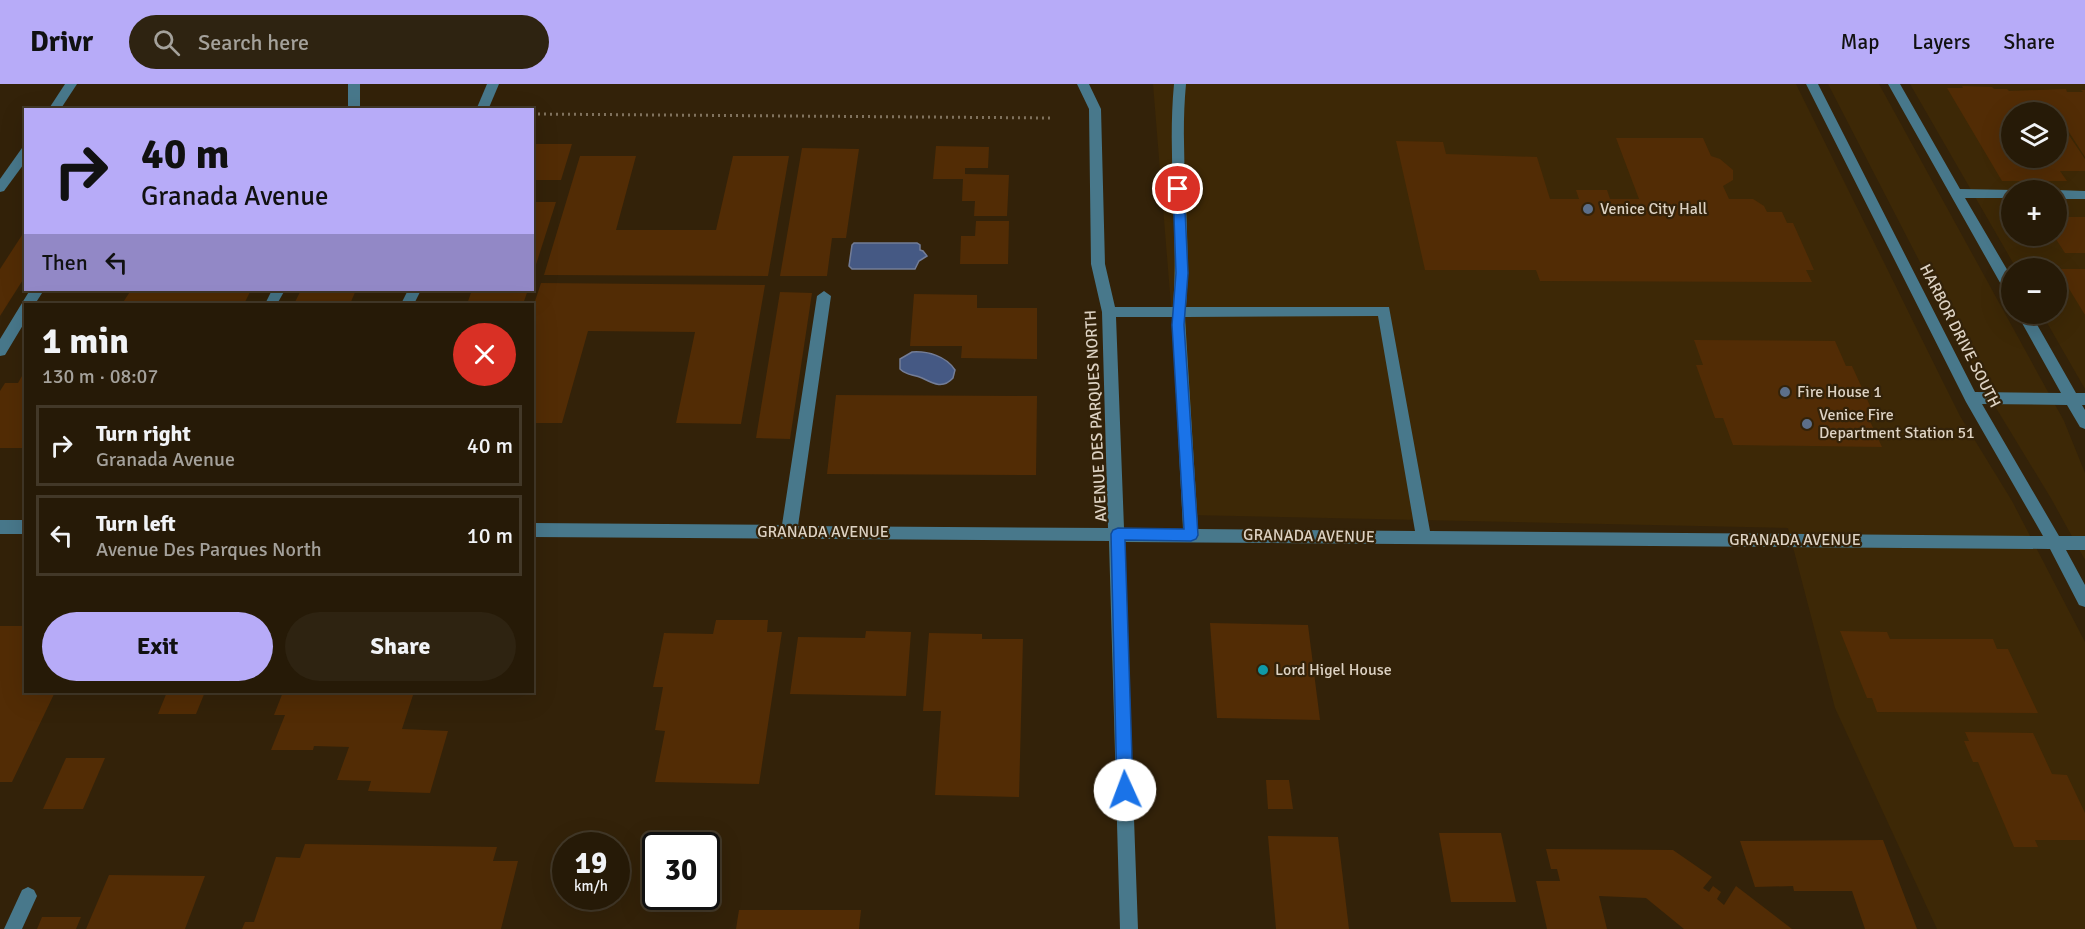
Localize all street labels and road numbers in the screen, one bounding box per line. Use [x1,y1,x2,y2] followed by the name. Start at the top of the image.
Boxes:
[1915,261,2005,411] street label: HARBOR DRIVE SOUTH
[1080,309,1112,523] street label: AVENUE DES PARQUES NORTH
[757,522,889,542] street label: GRANADA AVENUE
[1243,525,1375,547] street label: GRANADA AVENUE
[1729,530,1861,550] street label: GRANADA AVENUE

